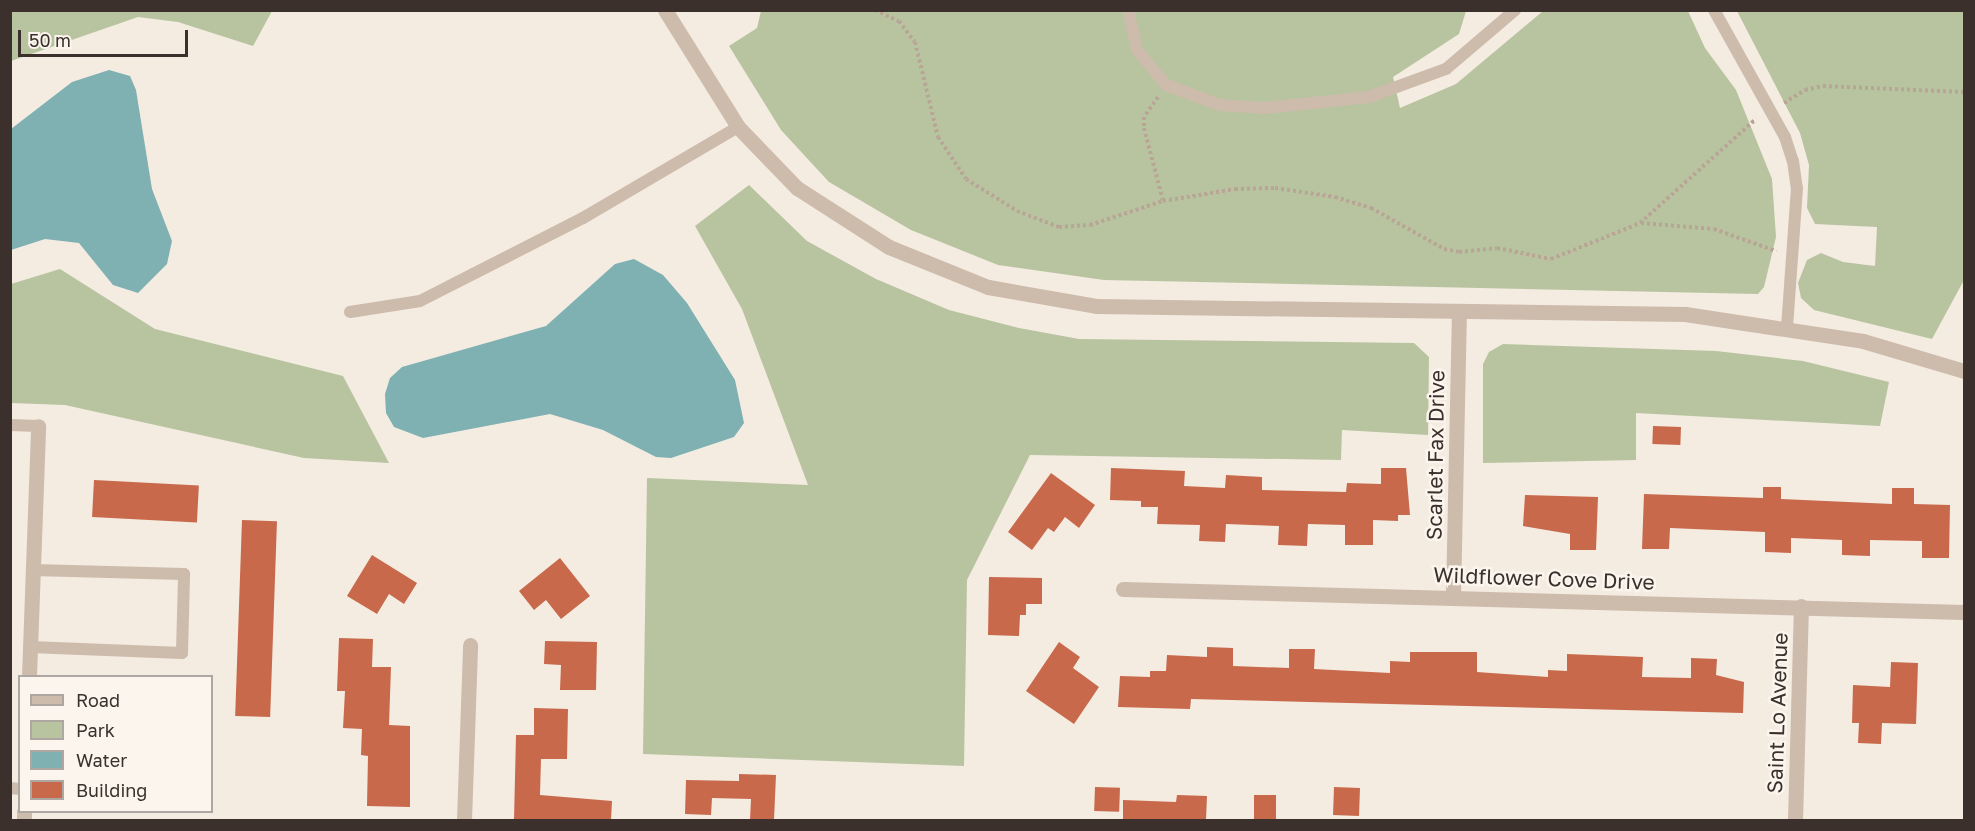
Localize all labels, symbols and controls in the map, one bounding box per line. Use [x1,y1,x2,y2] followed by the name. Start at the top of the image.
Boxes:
[21,18,190,56] scale bar
[29,29,71,51] text: 50 m
[1421,370,1449,540] street label: Scarlet Fax Drive
[1433,562,1655,594] street label: Wildflower Cove Drive
[1762,632,1792,794] street label: Saint Lo Avenue
[18,675,213,813] legend
[76,689,120,711] text: Road
[76,719,115,741] text: Park
[76,749,127,771] text: Water
[76,779,147,801] text: Building

